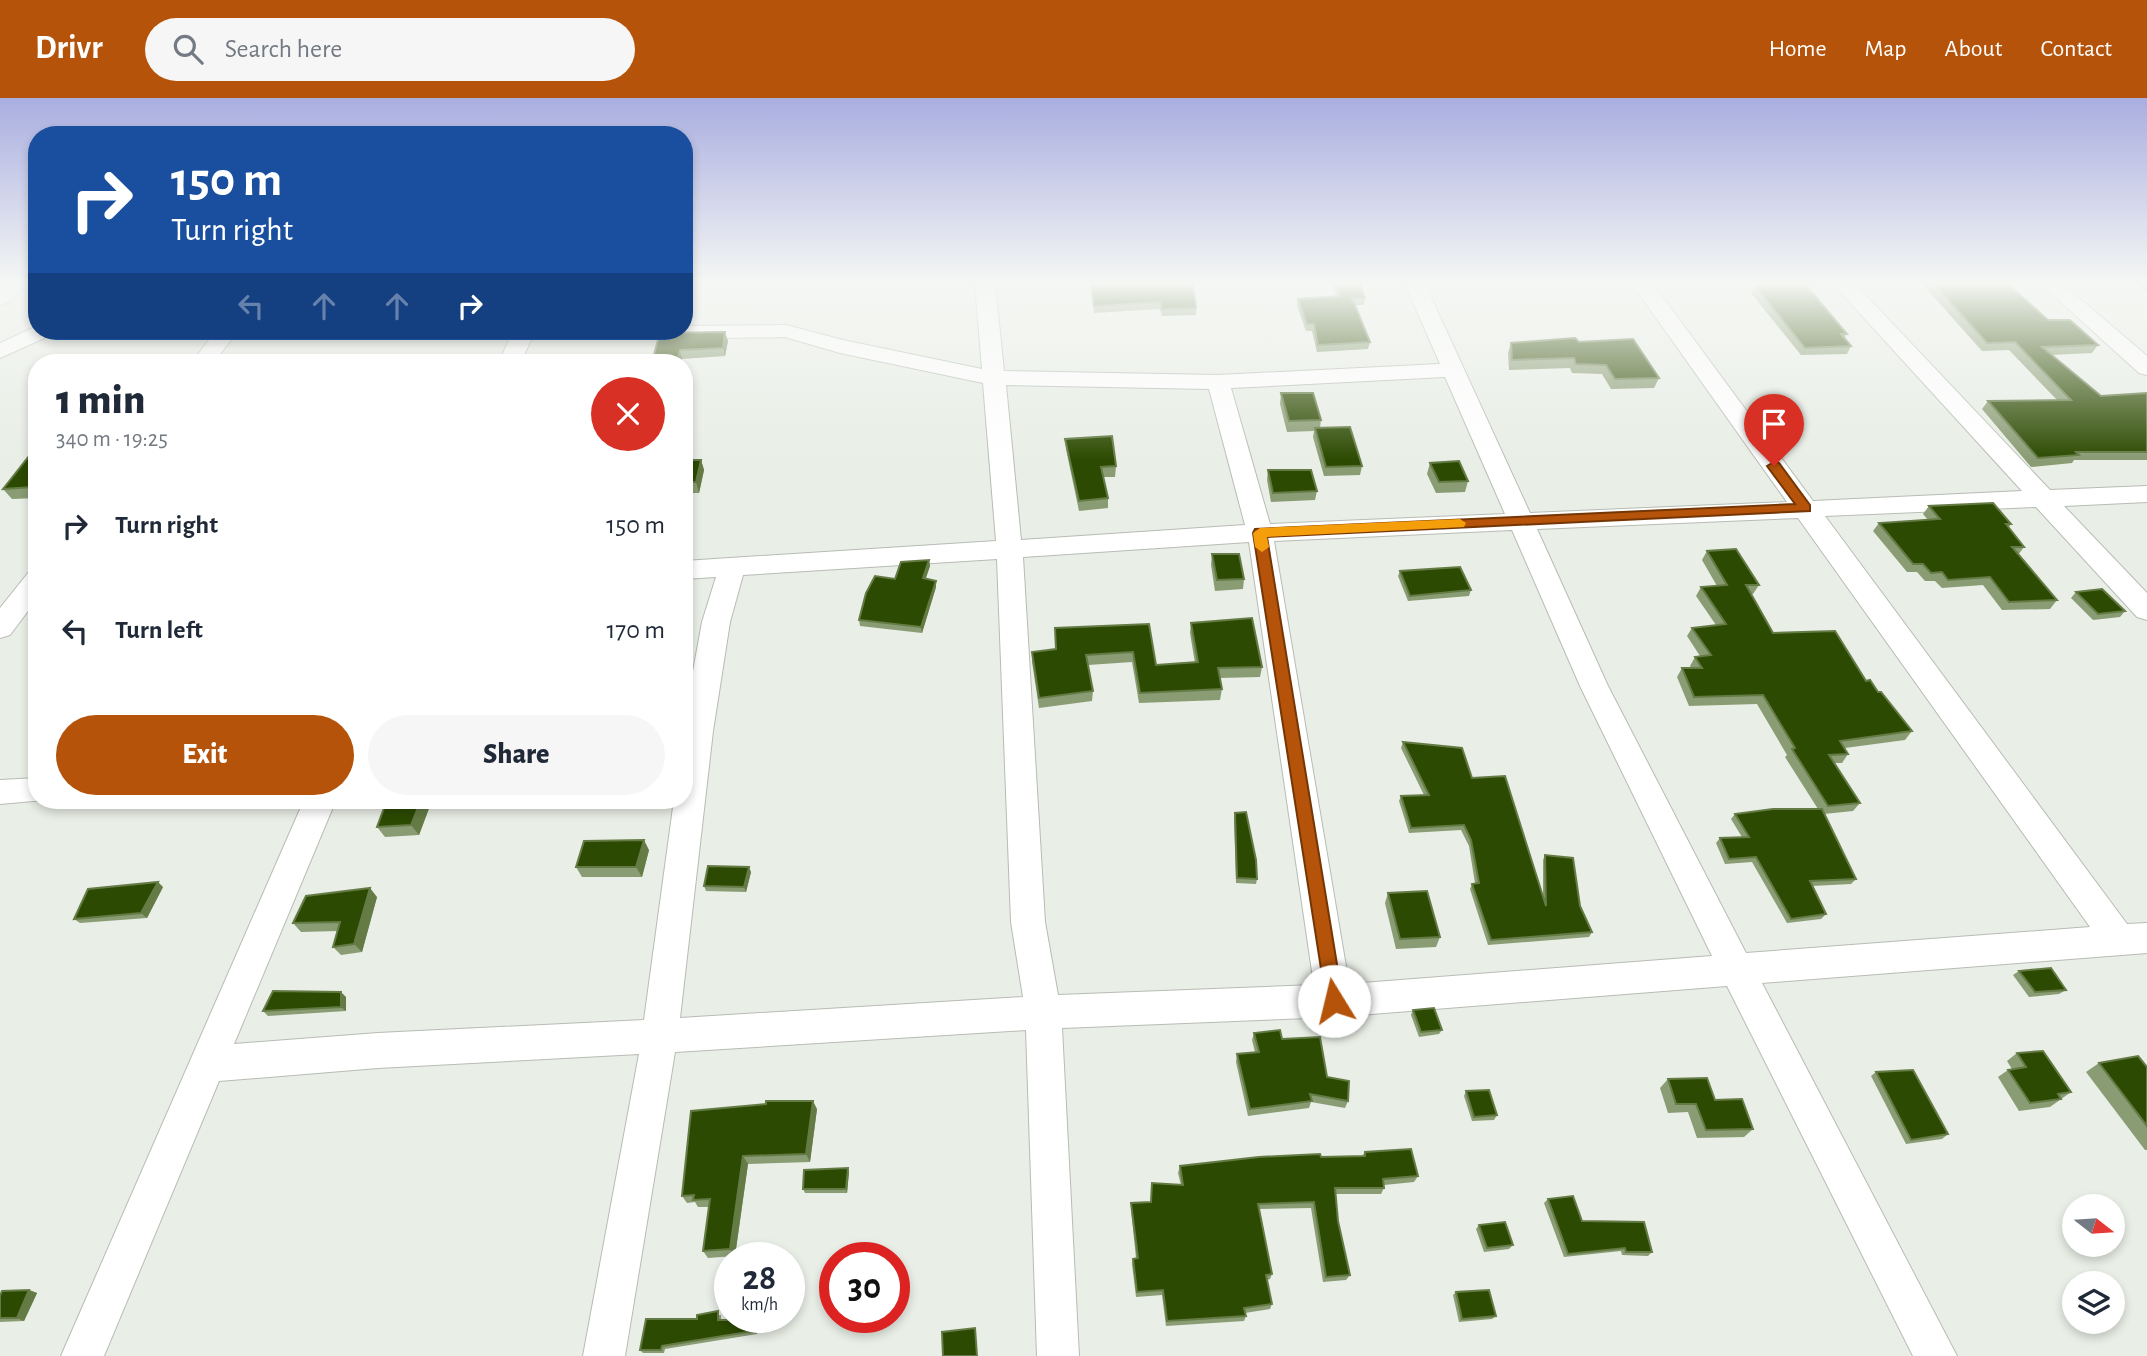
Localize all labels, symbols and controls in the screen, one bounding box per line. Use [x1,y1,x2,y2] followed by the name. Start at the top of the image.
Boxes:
[145,18,635,81] search box
[169,30,207,68] icon: search
[35,32,103,65] text: Drivr
[225,36,342,62] text: Search here
[1769,37,1827,61] text: Home
[1865,37,1907,61] text: Map
[1945,37,2002,61] text: About
[2040,37,2112,61] text: Contact
[56,154,147,245] icon: right
[171,156,282,205] text: 150 m
[171,214,293,246] text: Turn right
[232,287,270,325] icon: left
[305,287,343,325] icon: ahead
[378,287,416,325] icon: ahead
[451,287,489,325] icon: right
[591,377,665,451] button: close
[56,379,145,421] text: 1 min
[1744,394,1804,466] pin
[1755,405,1793,443] icon: arrive
[56,428,168,451] text: 340 m · 19:25
[56,507,94,545] icon: right
[115,512,218,538] text: Turn right
[606,512,665,538] text: 150 m
[56,612,94,650] icon: left
[115,617,203,643] text: Turn left
[606,617,665,643] text: 170 m
[56,715,354,795] button: Exit
[368,715,665,795] button: Share
[1297,964,1371,1038] position arrow
[2062,1194,2124,1256] north arrow
[2062,1194,2125,1334] map controls
[819,1242,910,1333] speed limit sign: 30
[743,1261,776,1296] text: 28
[2062,1271,2125,1334] button: layers
[741,1296,778,1314] text: km/h

